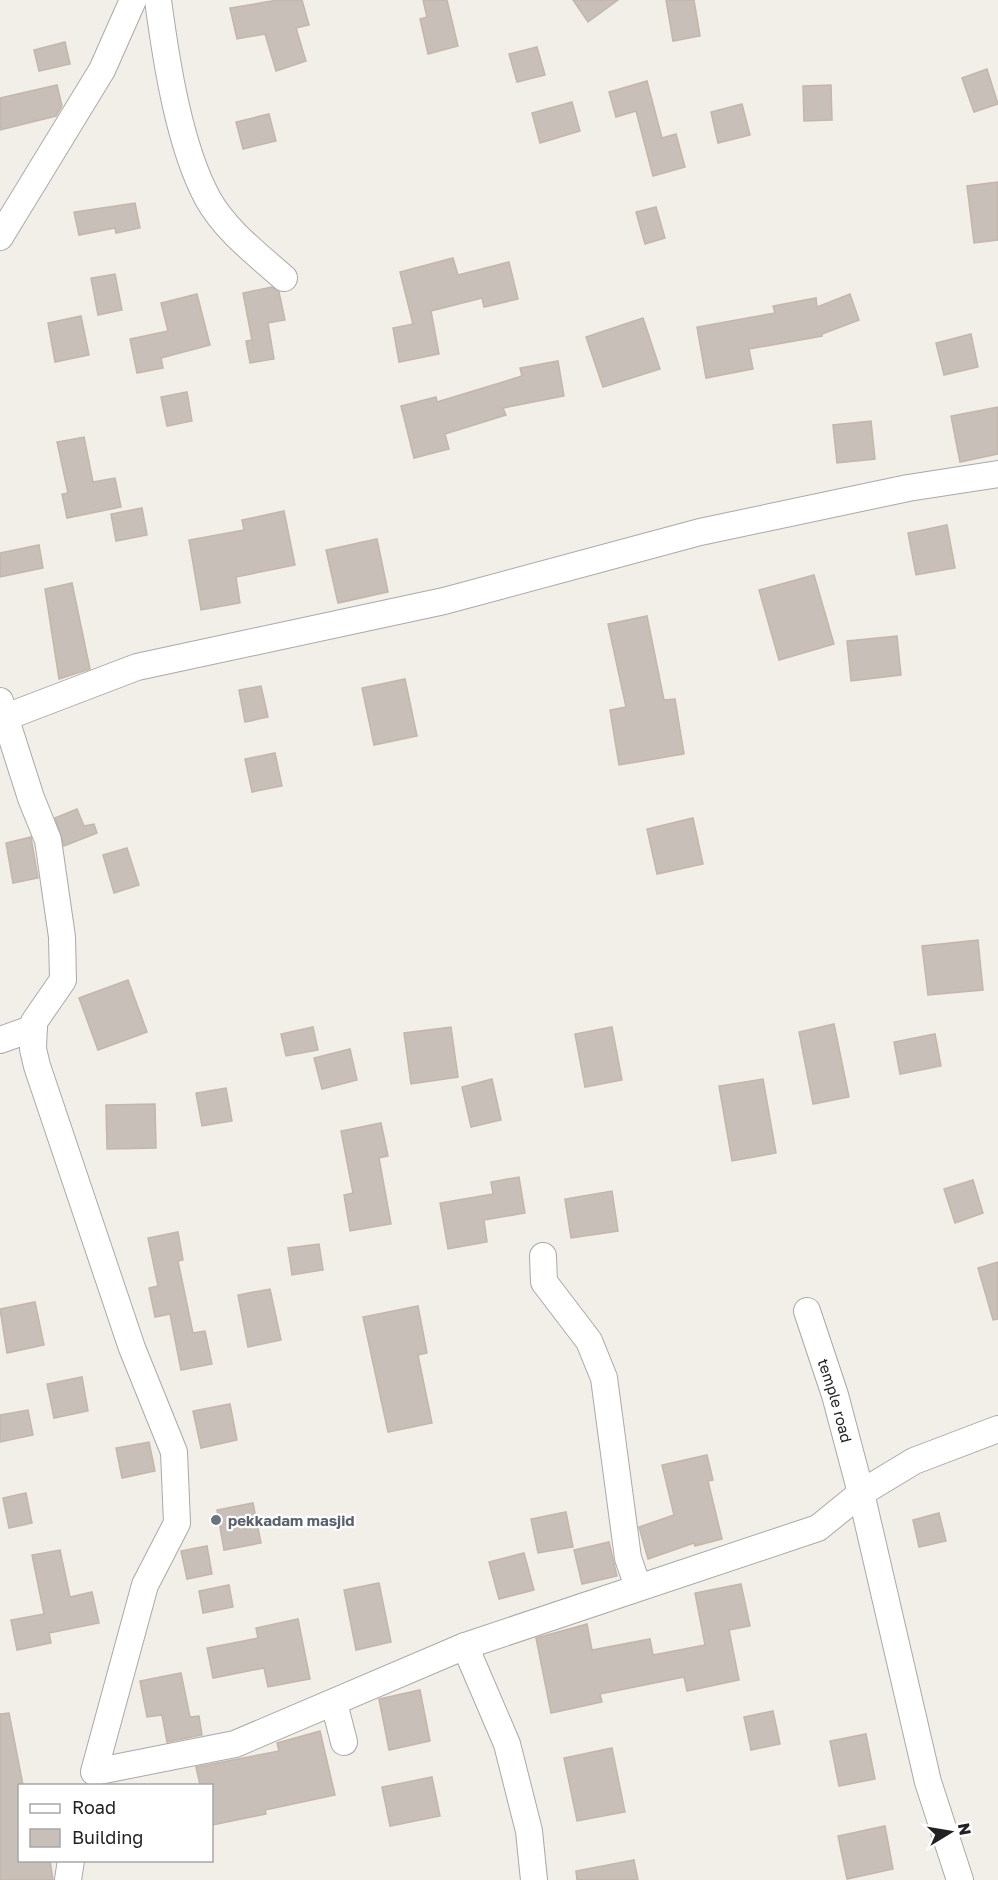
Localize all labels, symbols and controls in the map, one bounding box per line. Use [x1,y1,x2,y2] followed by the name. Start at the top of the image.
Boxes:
[814,1356,856,1445] street label: temple road
[228,1511,355,1529] place label: pekkadam masjid
[209,1513,223,1527] marker: pekkadam masjid
[18,1784,213,1862] legend
[72,1796,116,1818] text: Road
[920,1802,980,1862] north arrow
[954,1821,976,1837] text: N
[72,1826,143,1848] text: Building

